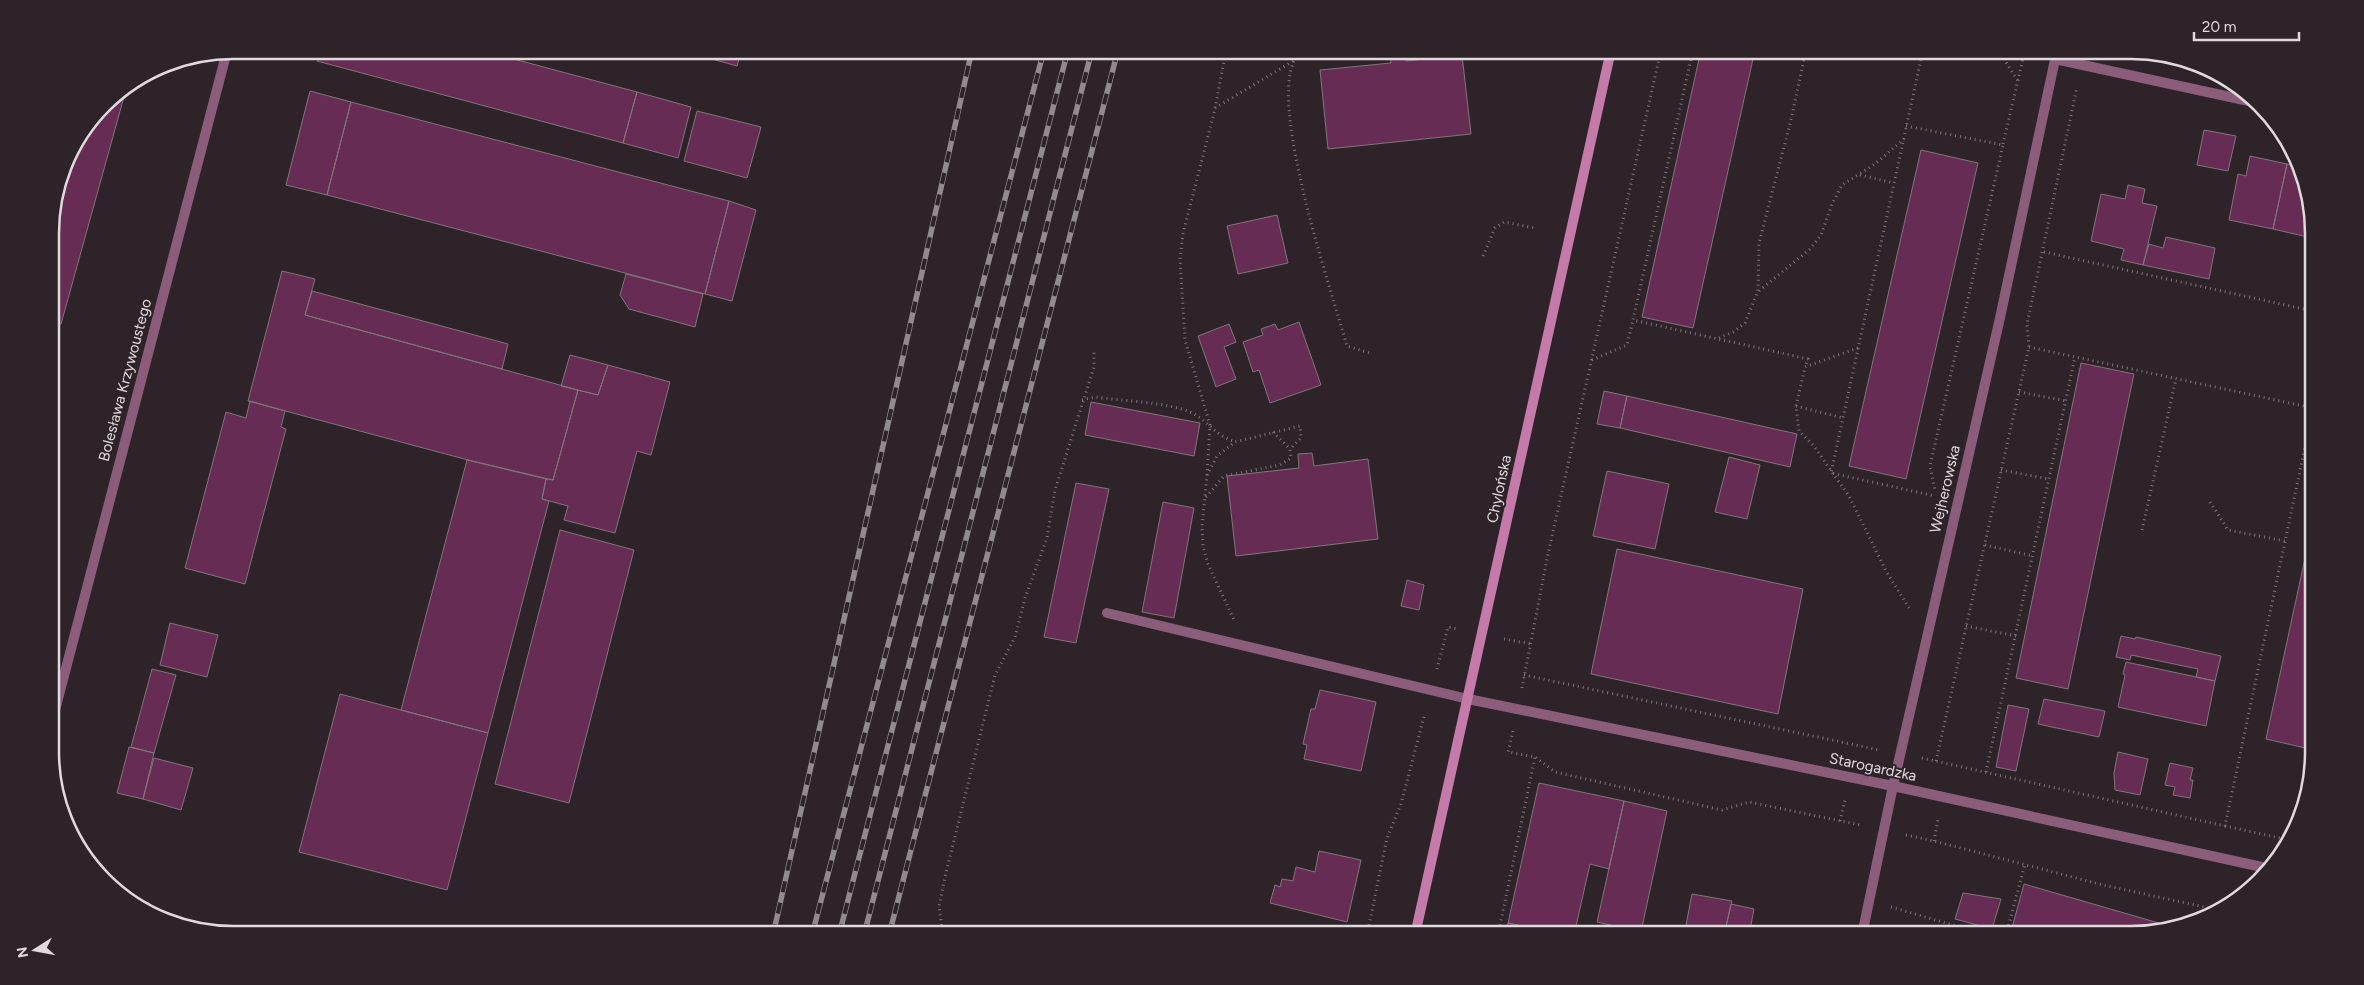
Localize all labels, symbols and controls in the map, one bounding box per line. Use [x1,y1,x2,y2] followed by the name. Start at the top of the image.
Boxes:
[2194,10,2299,42] scale bar
[2202,18,2236,36] text: 20 m
[95,297,155,463] street label: Bolesława Krzywoustego
[1926,443,1964,535] street label: Wejherowska
[1483,453,1515,525] street label: Chylońska
[1828,749,1918,785] street label: Starogardzka
[10,925,60,975] north arrow
[13,945,32,959] text: N

